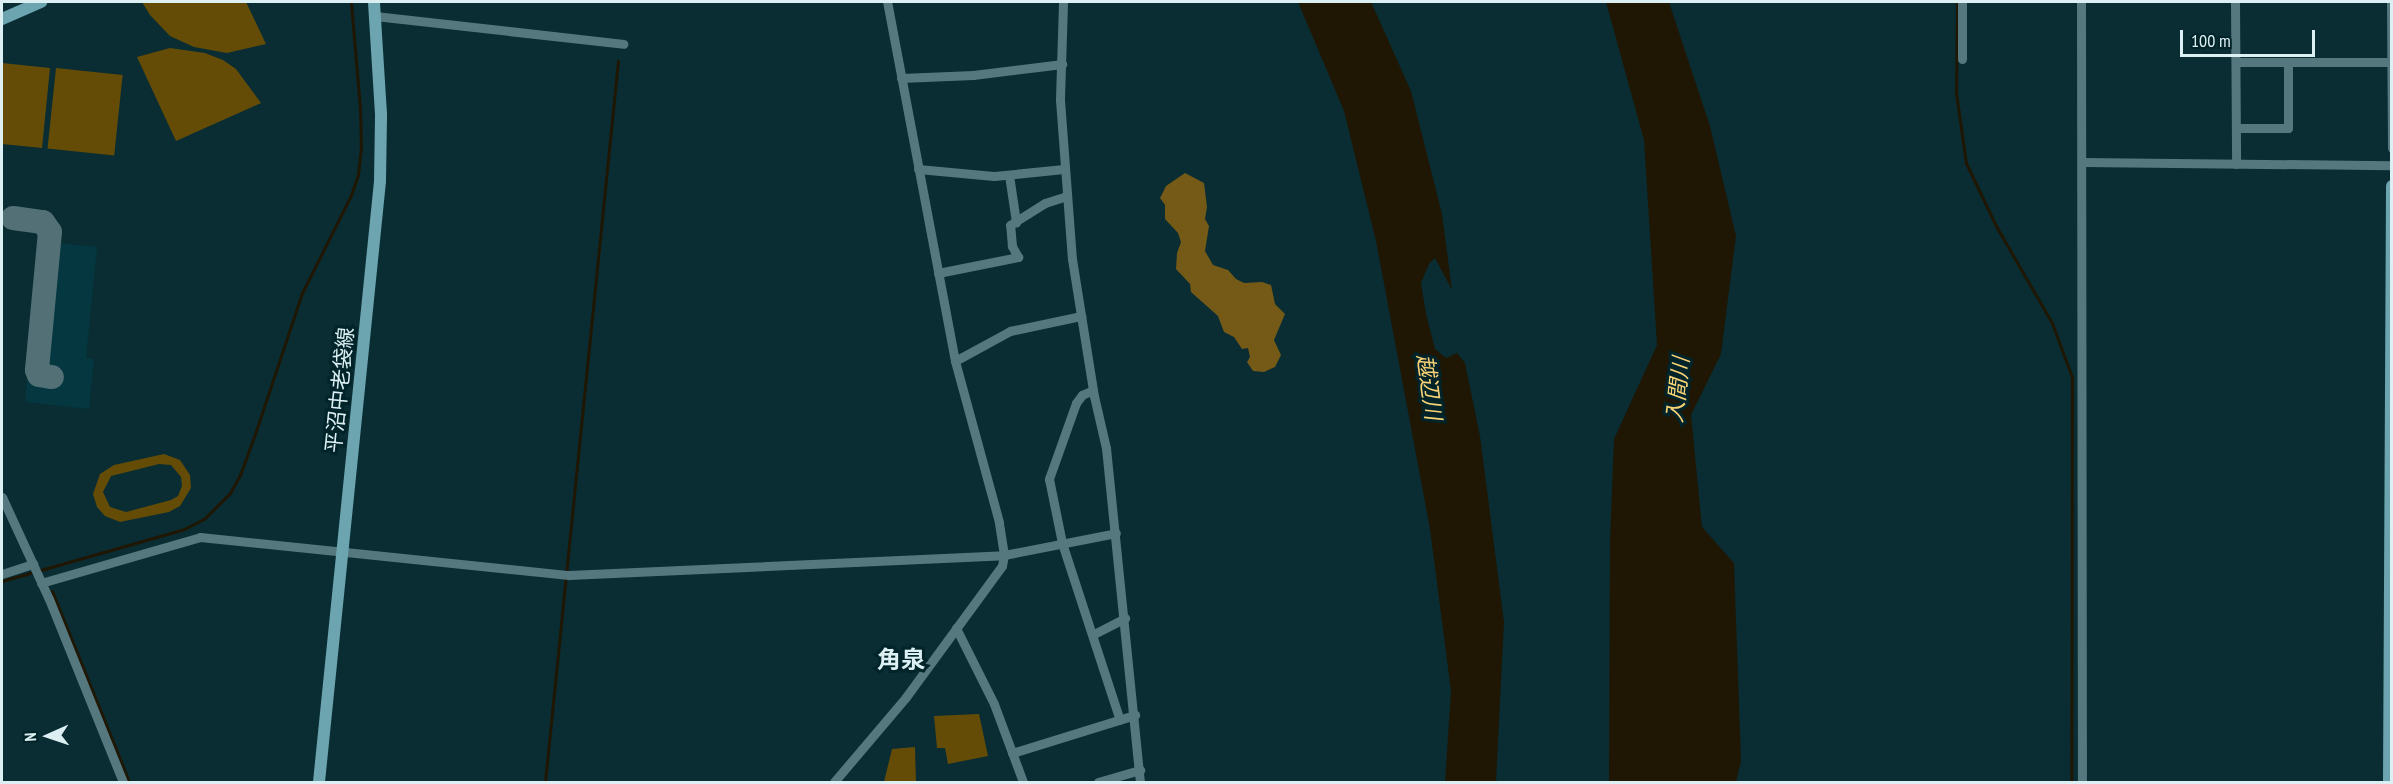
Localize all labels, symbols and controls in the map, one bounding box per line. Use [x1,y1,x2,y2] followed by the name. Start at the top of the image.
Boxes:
[2183,18,2318,56] scale bar
[2191,29,2231,52] text: 100 m
[321,326,359,454] street label: 平沼中老袋線
[1411,352,1447,422] water label: 越辺川
[1661,356,1695,424] water label: 入間川
[877,646,925,674] district label: 角泉
[18,706,78,766] north arrow
[20,732,40,742] text: N

